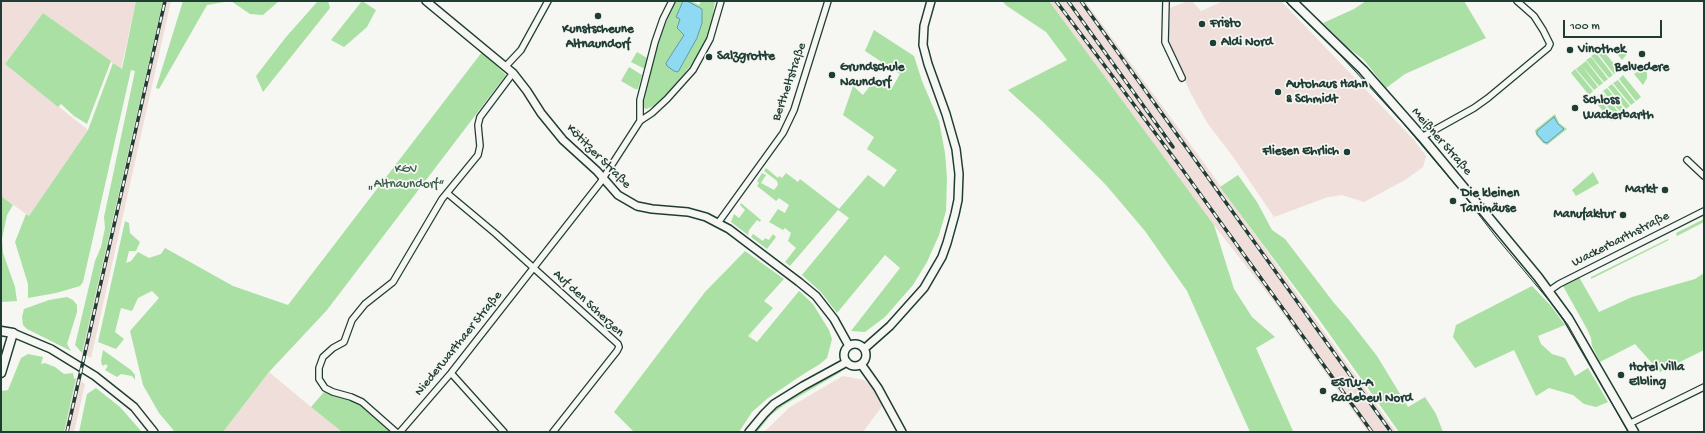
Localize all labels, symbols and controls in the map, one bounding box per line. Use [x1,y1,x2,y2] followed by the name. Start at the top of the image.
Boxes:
[593,11,603,21] marker: Kunstscheune Altnaundorf
[1565,12,1664,38] scale bar
[1210,16,1241,32] place label: Fristo
[1197,19,1207,29] marker: Fristo
[1570,20,1600,34] text: 100 m
[562,22,634,53] place label: Kunstscheune Altnaundorf
[1221,35,1272,51] place label: Aldi Nord
[1208,38,1218,48] marker: Aldi Nord
[769,41,811,123] street label: Bertheltstraße
[1578,42,1626,58] place label: Vinothek
[1565,45,1575,55] marker: Vinothek
[717,49,775,65] place label: Salzgrotte
[1637,49,1647,59] marker: Belvedere
[704,52,714,62] marker: Salzgrotte
[840,60,905,91] place label: Grundschule Naundorf
[1615,60,1669,76] place label: Belvedere
[827,70,837,80] marker: Grundschule Naundorf
[1286,77,1368,108] place label: Autohaus Hahn & Schmidt
[1273,87,1283,97] marker: Autohaus Hahn & Schmidt
[1583,93,1654,124] place label: Schloss Wackerbarth
[1570,103,1580,113] marker: Schloss Wackerbarth
[1407,105,1475,179] street label: Meißner Straße
[562,121,634,193] street label: Kötitzer Straße
[1262,144,1339,160] place label: Fliesen Ehrlich
[1342,147,1352,157] marker: Fliesen Ehrlich
[368,162,444,193] park label: KGV „Altnaundorf“
[1625,182,1657,198] place label: Markt
[1660,185,1670,195] marker: Markt
[1461,186,1519,217] place label: Die kleinen Tanimäuse
[1448,196,1458,206] marker: Die kleinen Tanimäuse
[1553,207,1615,223] place label: Manufaktur
[1570,209,1672,271] street label: Wackerbarthstraße
[1618,210,1628,220] marker: Manufaktur
[549,267,627,341] street label: Auf den Scherzen
[412,288,506,400] street label: Niederwarthaer Straße
[1629,360,1684,391] place label: Hotel Villa Elbling
[1616,370,1626,380] marker: Hotel Villa Elbling
[1331,376,1412,407] place label: ESTW-A Radebeul Nord
[1318,386,1328,396] marker: ESTW-A Radebeul Nord

